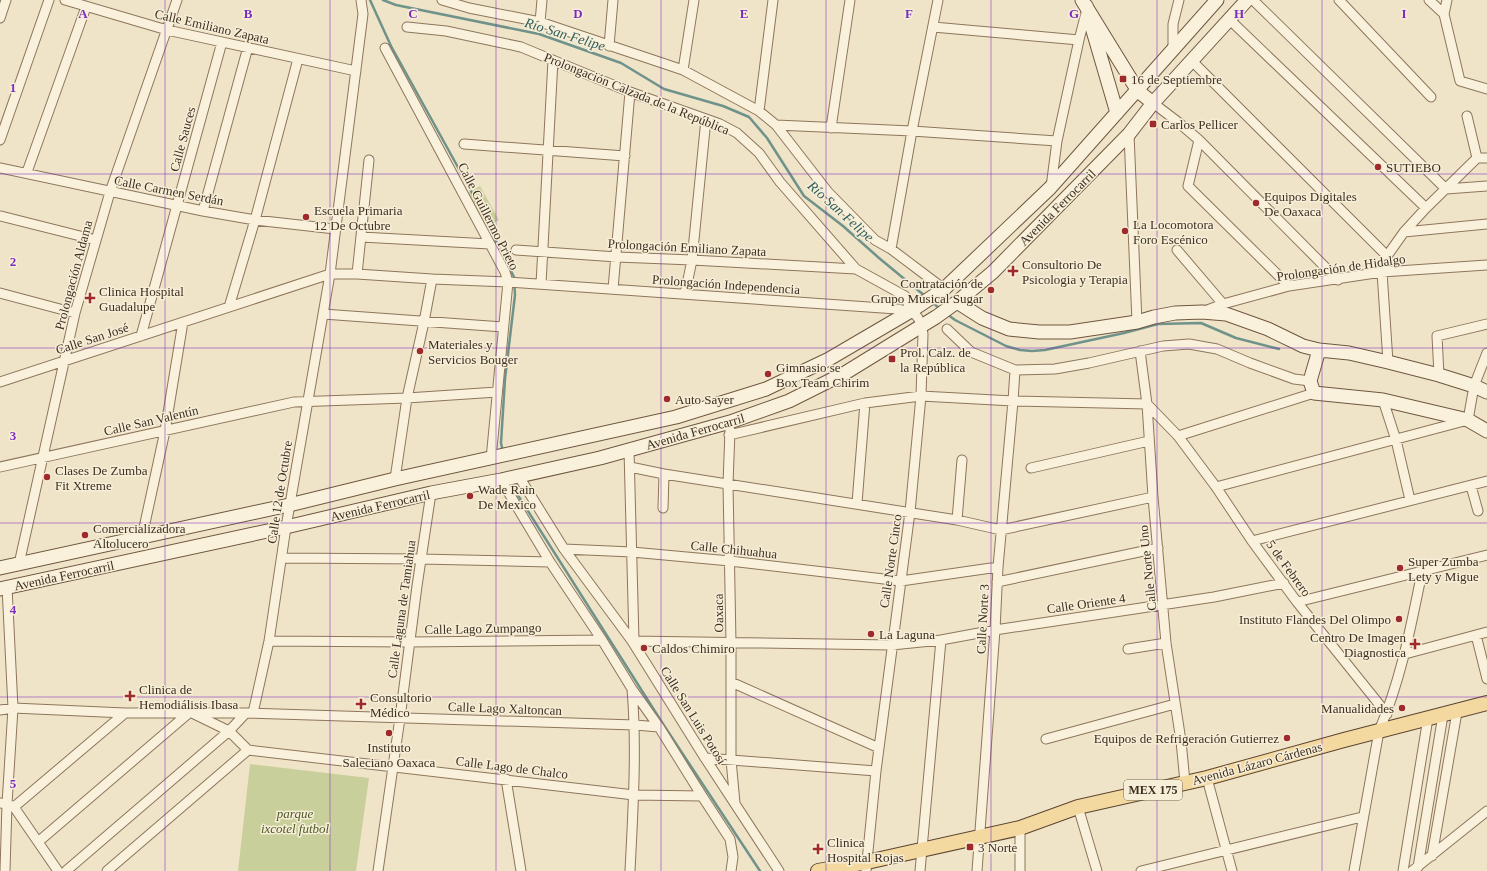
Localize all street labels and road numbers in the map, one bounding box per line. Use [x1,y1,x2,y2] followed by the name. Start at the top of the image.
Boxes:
[153,6,271,47] street label: Calle Emiliano Zapata
[542,49,732,138] street label: Prolongación Calzada de la República
[167,105,198,173] street label: Calle Sauces
[455,160,522,272] street label: Calle Guillermo Prieto
[1016,166,1099,249] street label: Avenida Ferrocarril
[113,173,225,209] street label: Calle Carmen Serdán
[52,218,95,332] street label: Prolongación Aldama
[607,236,767,259] street label: Prolongación Emiliano Zapata
[1276,251,1406,284] street label: Prolongación de Hidalgo
[651,272,801,297] street label: Prolongación Independencia
[54,320,131,357] street label: Calle San José
[102,402,200,439] street label: Calle San Valentín
[644,410,747,453] street label: Avenida Ferrocarril
[264,439,295,545] street label: Calle 12 de Octubre
[329,487,432,524] street label: Avenida Ferrocarril
[876,513,905,609] street label: Calle Norte Cinco
[1136,524,1159,611] street label: Calle Norte Uno
[690,537,778,562] street label: Calle Chihuahua
[1263,537,1314,599] street label: 5 de Febrero
[384,539,419,679] street label: Calle Laguna de Tamiahua
[13,557,116,593] street label: Avenida Ferrocarril
[973,584,992,654] street label: Calle Norte 3
[1046,590,1127,616] street label: Calle Oriente 4
[711,593,726,633] street label: Oaxaca
[424,620,542,637] street label: Calle Lago Zumpango
[657,664,730,767] street label: Calle San Luis Potosí
[448,699,563,718] street label: Calle Lago Xaltoncan
[1190,739,1324,788] street label: Avenida Lázaro Cárdenas
[455,753,569,782] street label: Calle Lago de Chalco
[1124,780,1182,800] road number: MEX 175

